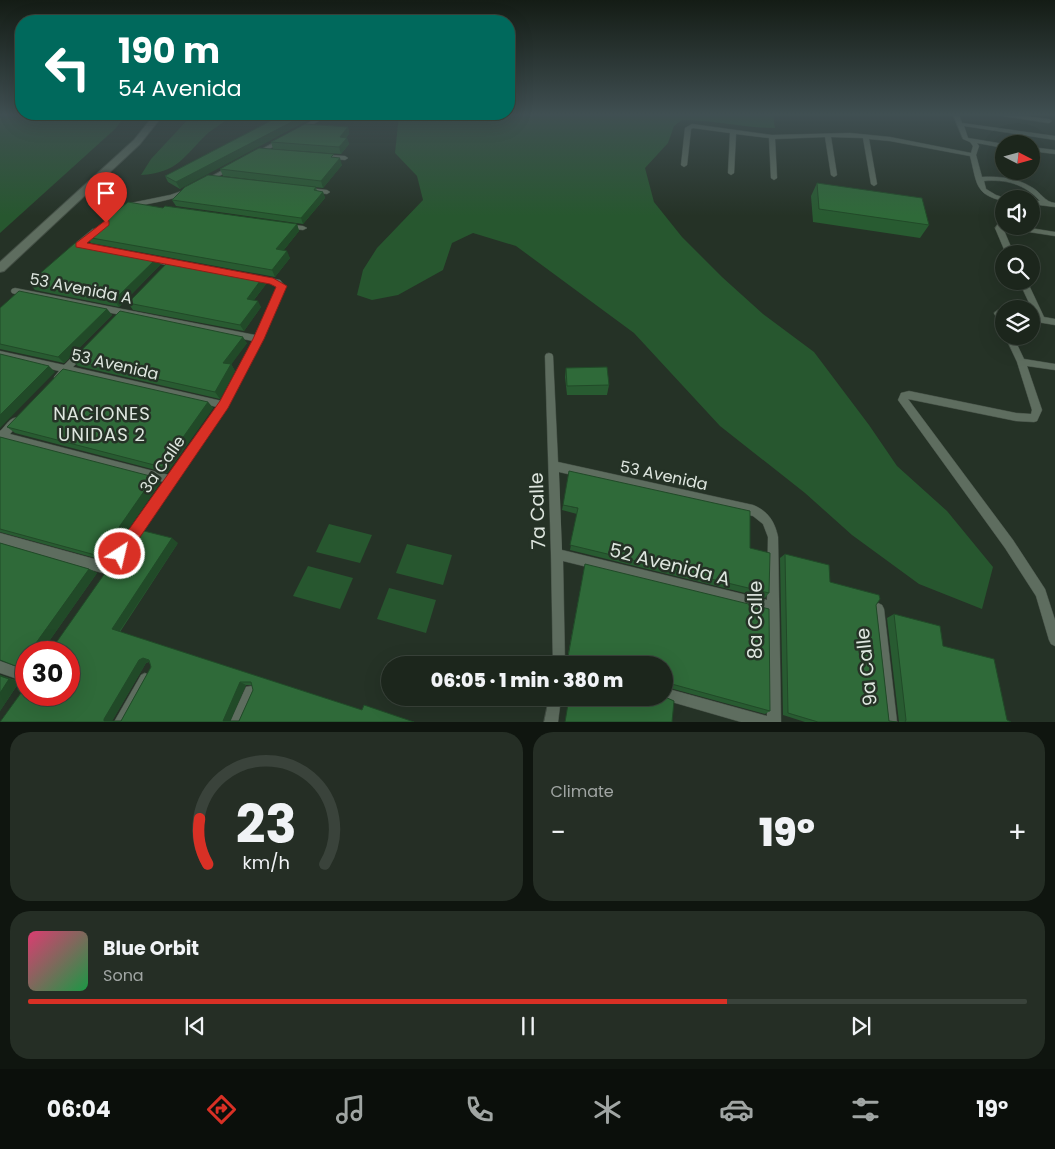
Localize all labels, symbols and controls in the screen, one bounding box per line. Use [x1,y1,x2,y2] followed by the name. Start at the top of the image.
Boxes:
[118,26,220,75] text: 190 m
[35,35,100,100] icon: left
[118,73,242,104] text: 54 Avenida
[995,135,1040,180] north arrow
[995,135,1040,345] map controls
[85,172,127,223] pin
[92,179,120,207] icon: arrive
[995,190,1040,235] button: sound
[995,245,1040,290] button: search
[28,267,134,310] street label: 53 Avenida A
[995,300,1040,345] button: layers
[69,343,161,386] street label: 53 Avenida
[53,401,151,447] district label: NACIONES UNIDAS 2
[134,431,191,498] street label: 3a Calle
[618,455,710,496] street label: 53 Avenida
[523,472,552,550] street label: 7a Calle
[93,527,145,579] position arrow
[607,536,733,593] street label: 52 Avenida A
[742,581,769,659] street label: 8a Calle
[849,626,884,707] street label: 9a Calle
[15,641,80,706] speed limit sign: 30
[431,667,623,694] text: 06:05 · 1 min · 380 m
[551,780,614,803] text: Climate
[236,788,297,861] text: 23
[759,806,815,859] text: 19°
[551,813,566,852] text: −
[1008,813,1027,852] text: +
[242,850,290,875] text: km/h
[103,935,199,962] text: Blue Orbit
[103,964,144,987] text: Sona
[181,1012,209,1040] icon: previous
[514,1012,542,1040] icon: pause
[847,1012,875,1040] icon: next
[204,1092,239,1127] icon: directions
[333,1092,368,1127] icon: music
[462,1092,497,1127] icon: phone
[590,1092,625,1127] icon: climate
[719,1092,754,1127] icon: car
[848,1092,883,1127] icon: filters
[47,1094,111,1125] text: 06:04
[976,1094,1008,1125] text: 19°

